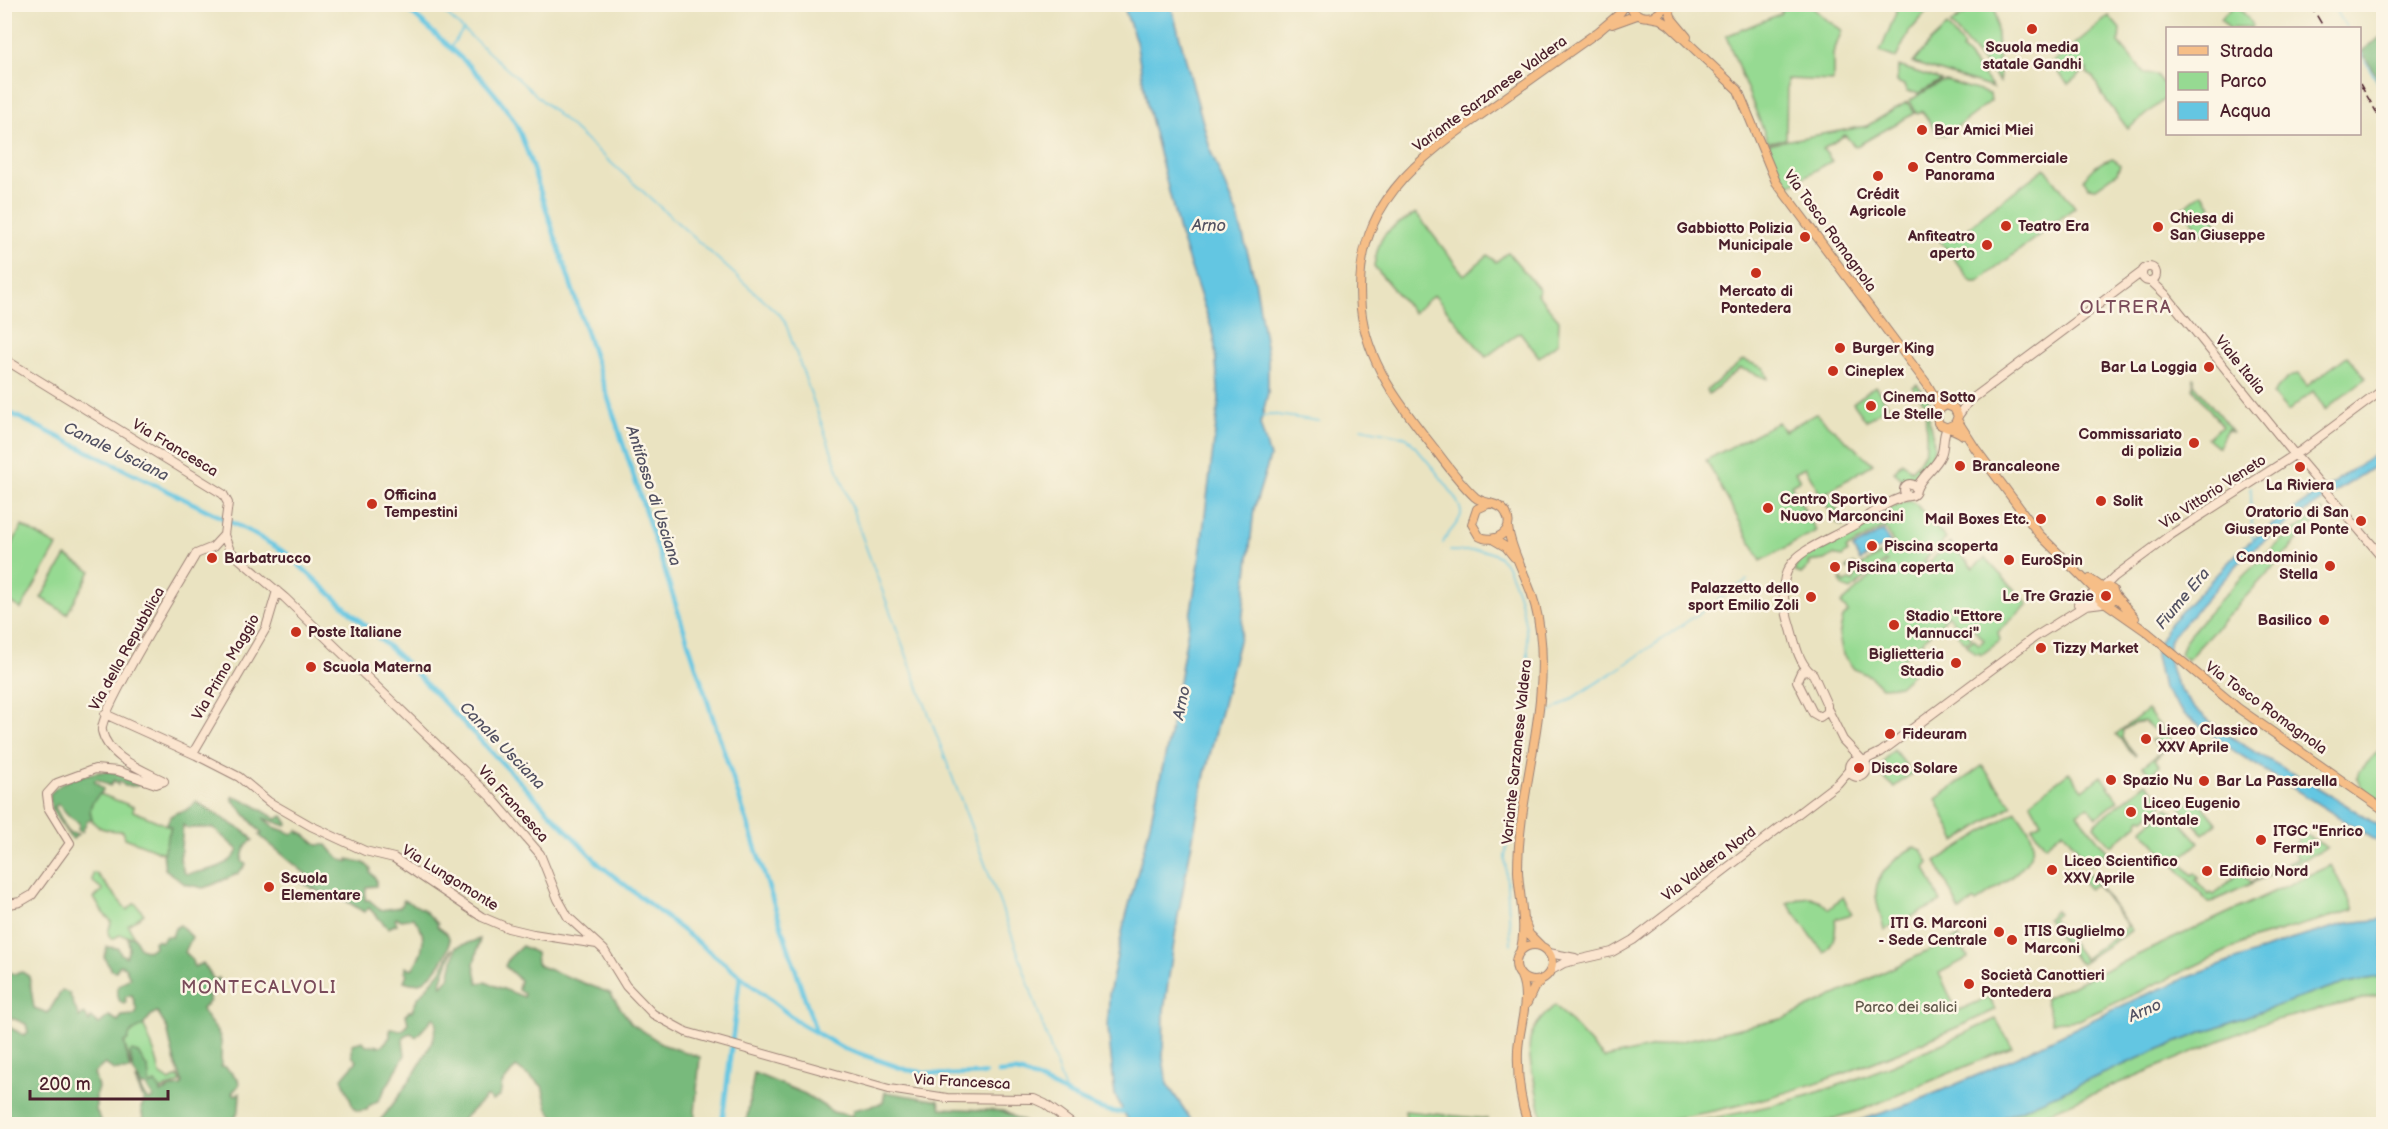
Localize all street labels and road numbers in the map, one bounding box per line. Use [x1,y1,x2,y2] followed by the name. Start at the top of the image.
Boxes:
[1409,32,1571,156] street label: Variante Sarzanese Valdera
[1779,166,1881,296] street label: Via Tosco Romagnola
[2211,332,2269,398] street label: Viale Italia
[128,415,222,481] street label: Via Francesca
[2156,451,2270,533] street label: Via Vittorio Veneto
[85,584,169,714] street label: Via della Repubblica
[188,611,264,723] street label: Via Primo Maggio
[2201,657,2331,759] street label: Via Tosco Romagnola
[1498,658,1536,846] street label: Variante Sarzanese Valdera
[473,762,553,846] street label: Via Francesca
[1658,822,1760,906] street label: Via Valdera Nord
[398,841,502,915] street label: Via Lungomonte
[913,1070,1011,1094] street label: Via Francesca

